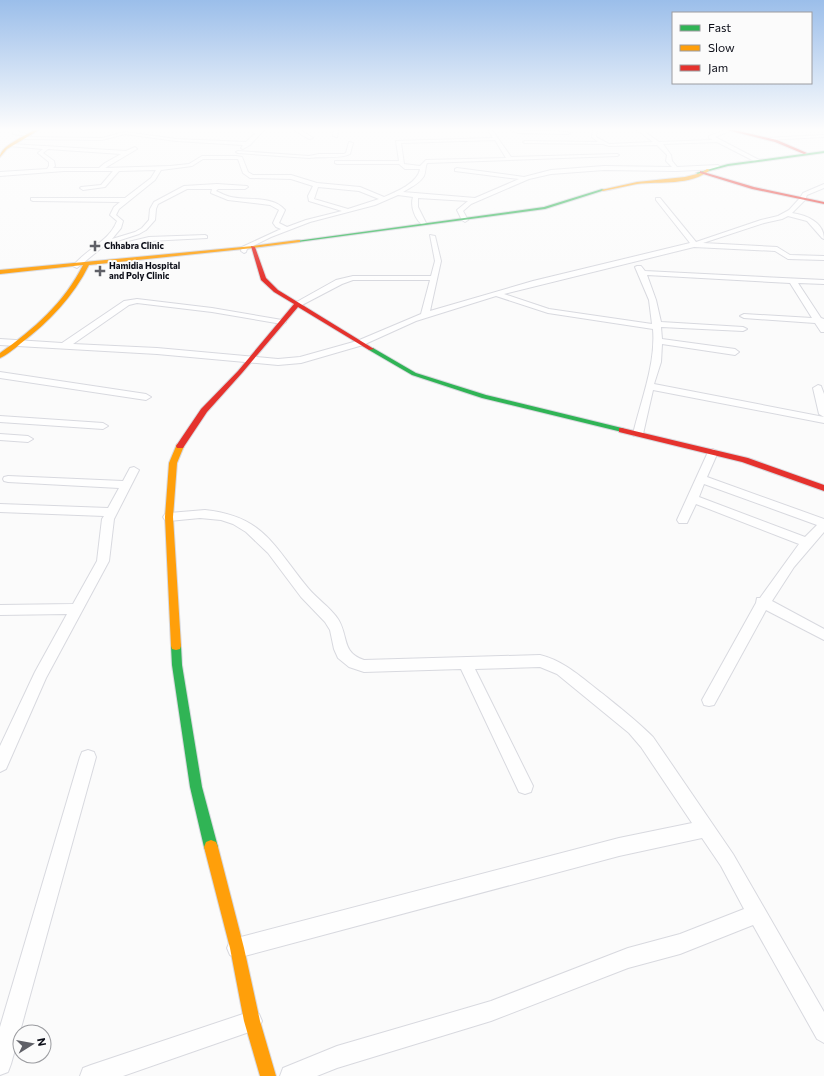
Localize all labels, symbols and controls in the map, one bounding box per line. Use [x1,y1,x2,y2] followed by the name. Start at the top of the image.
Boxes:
[672,12,812,84] legend
[708,20,731,34] text: Fast
[708,40,735,54] text: Slow
[708,60,728,75] text: Jam
[89,240,101,252] marker: Chhabra Clinic
[104,240,165,251] place label: Chhabra Clinic
[109,260,180,281] place label: Hamidia Hospital and Poly Clinic
[94,265,106,277] marker: Hamidia Hospital and Poly Clinic
[12,1024,52,1064] north arrow
[35,1037,49,1047] text: N

